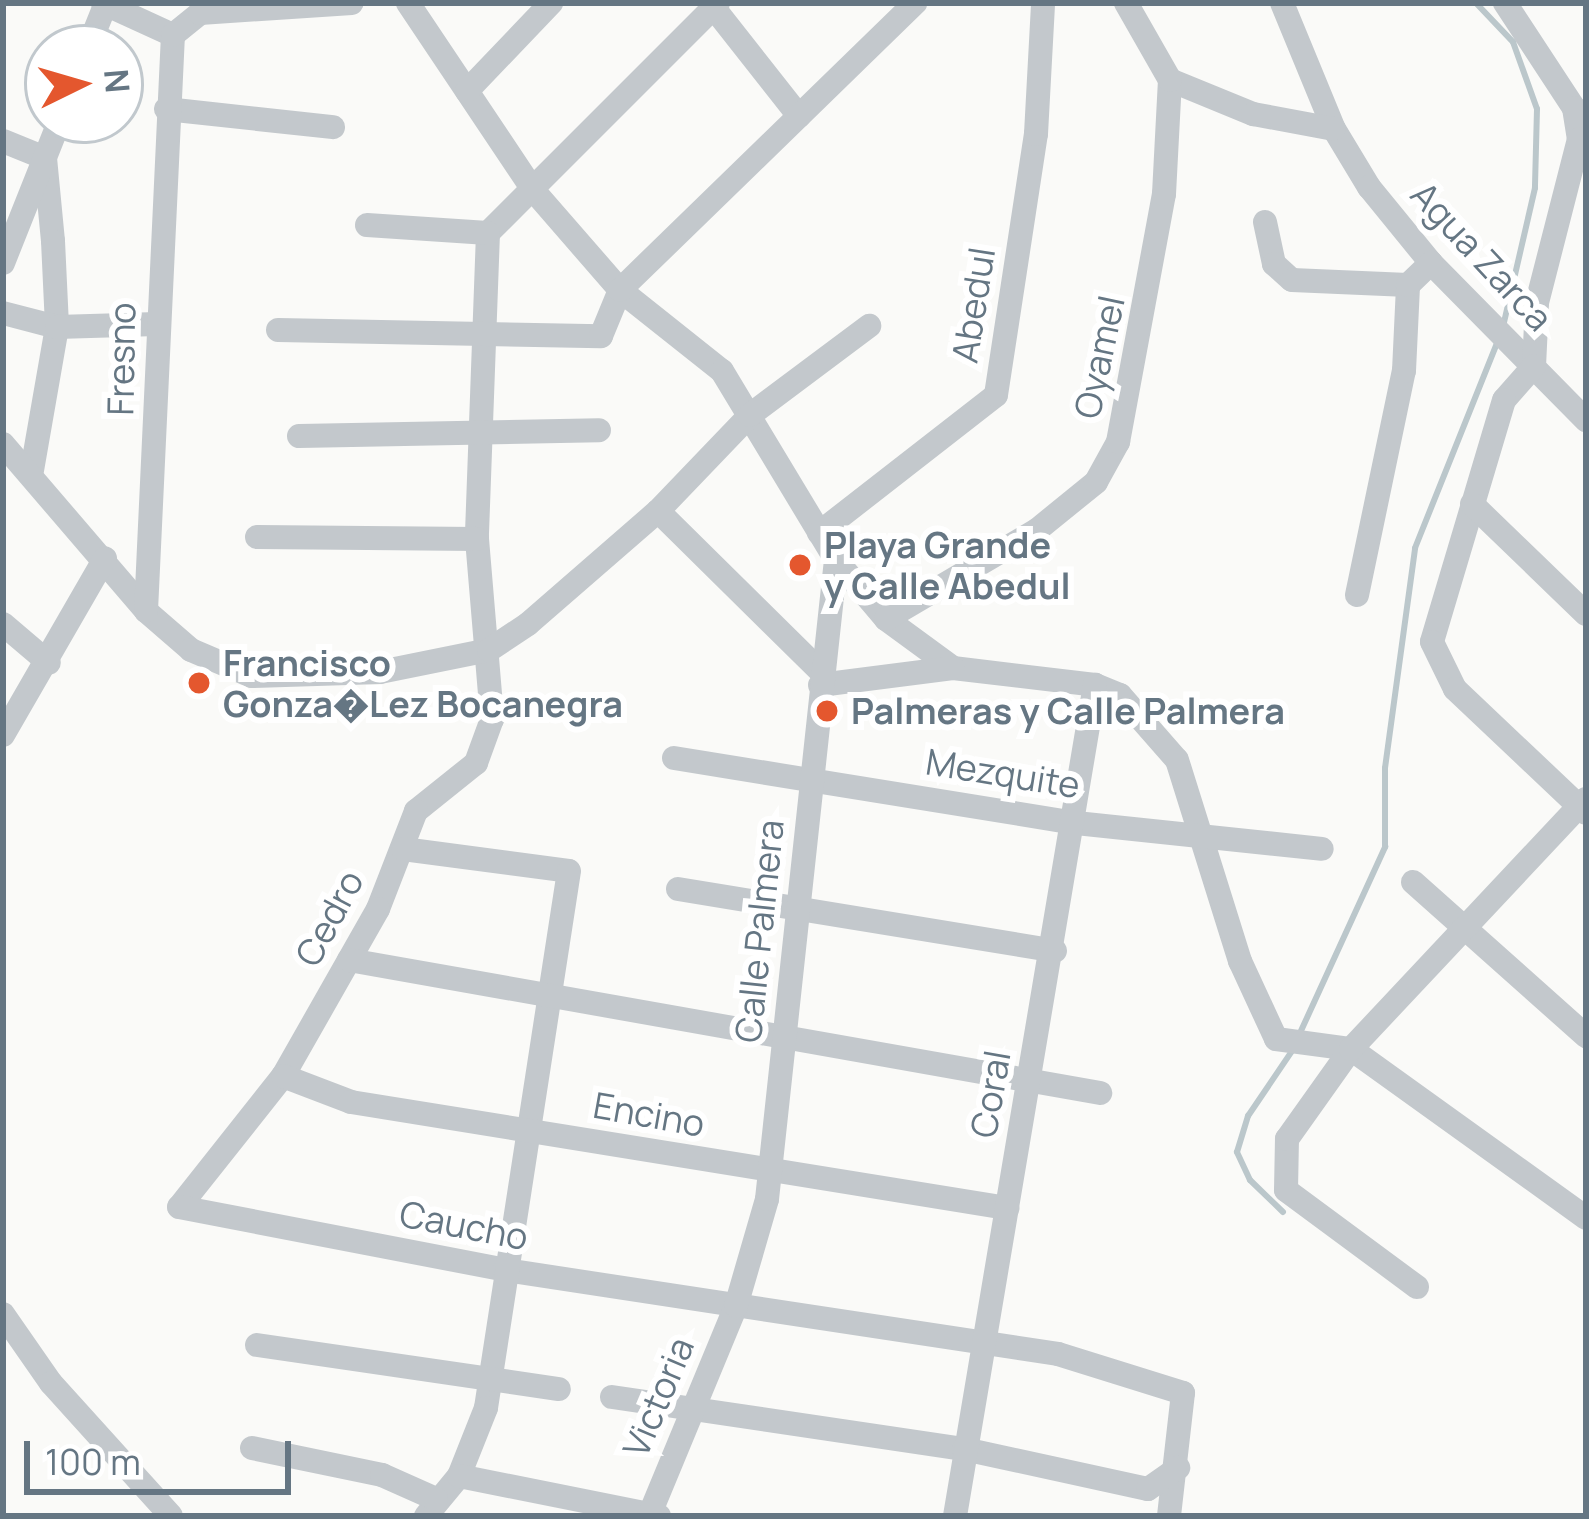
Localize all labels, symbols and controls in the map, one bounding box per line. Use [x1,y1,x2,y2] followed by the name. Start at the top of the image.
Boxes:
[24,24,144,144] north arrow
[94,67,141,95] text: N
[1402,173,1562,339] street label: Agua Zarca
[943,244,1003,366] street label: Abedul
[1065,292,1133,422] street label: Oyamel
[98,302,144,416] street label: Fresno
[824,522,1071,607] place label: Playa Grande y Calle Abedul
[787,552,813,578] marker: Playa Grande y Calle Abedul
[223,640,623,725] place label: Francisco Gonza�Lez Bocanegra
[186,670,212,696] marker: Francisco Gonza�Lez Bocanegra
[851,689,1285,733] place label: Palmeras y Calle Palmera
[814,698,840,724] marker: Palmeras y Calle Palmera
[923,740,1083,806] street label: Mezquite
[726,817,792,1045] street label: Calle Palmera
[286,863,372,973] street label: Cedro
[961,1047,1019,1141] street label: Coral
[590,1083,708,1145] street label: Encino
[396,1191,532,1259] street label: Caucho
[614,1331,702,1463] street label: Victoria
[30,1417,297,1491] scale bar
[45,1437,141,1486] text: 100 m

